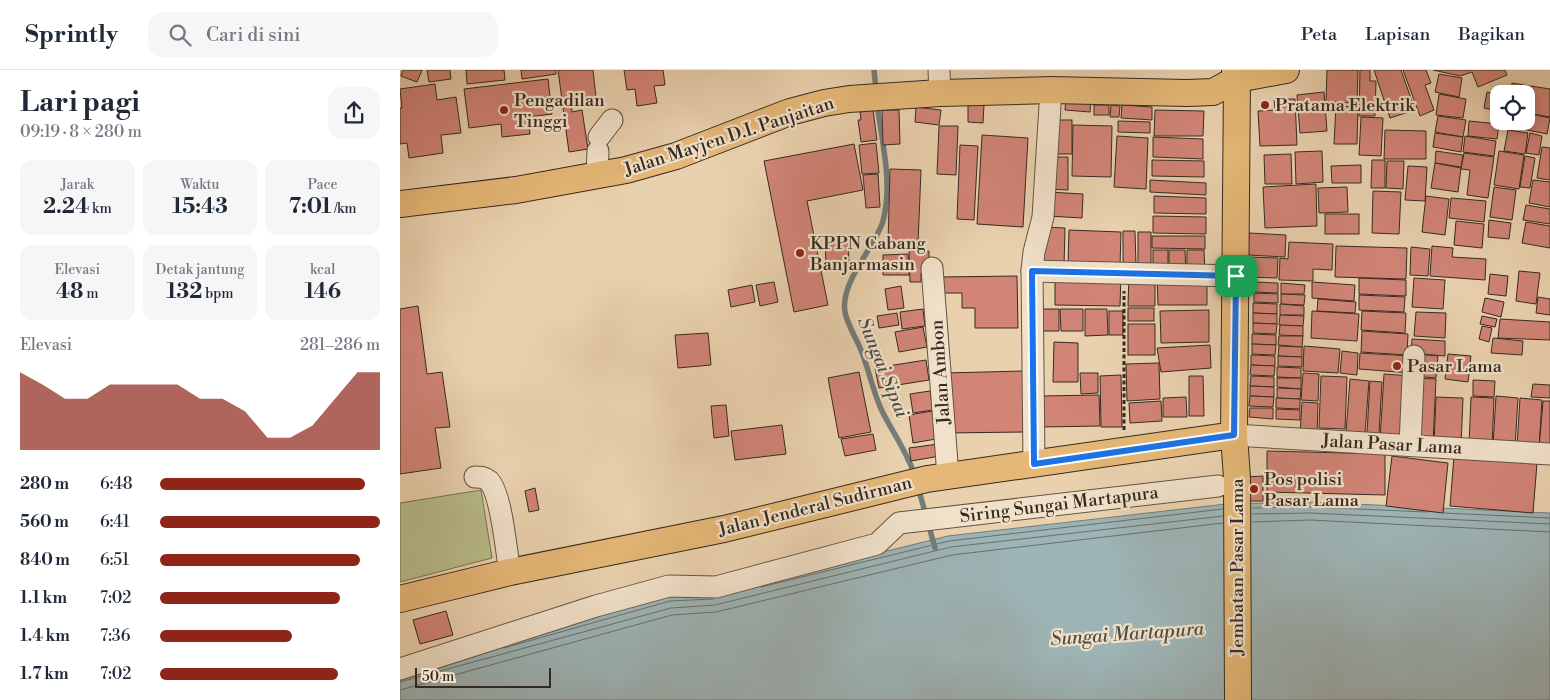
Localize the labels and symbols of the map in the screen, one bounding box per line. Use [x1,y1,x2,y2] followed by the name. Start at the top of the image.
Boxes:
[514,89,605,133] place label: Pengadilan Tinggi
[620,92,837,182] street label: Jalan Mayjen D.I. Panjaitan
[1275,94,1416,117] place label: Pratama Elektrik
[1259,99,1271,111] marker: Pratama Elektrik
[498,104,510,116] marker: Pengadilan Tinggi
[809,232,926,276] place label: KPPN Cabang Banjarmasin
[794,247,806,259] marker: KPPN Cabang Banjarmasin
[1215,255,1257,297] pin
[852,314,914,421] water label: Sungai Sipai
[925,319,956,426] street label: Jalan Ambon
[1407,355,1503,378] place label: Pasar Lama
[1391,360,1403,372] marker: Pasar Lama
[1320,429,1464,460] street label: Jalan Pasar Lama
[1264,468,1360,512] place label: Pos polisi Pasar Lama
[715,471,915,542] street label: Jalan Jenderal Sudirman
[1226,478,1249,657] street label: Jembatan Pasar Lama
[958,481,1161,528] street label: Siring Sungai Martapura
[1248,483,1260,495] marker: Pos polisi Pasar Lama
[1049,617,1205,651] water label: Sungai Martapura
[415,665,551,688] scale bar

